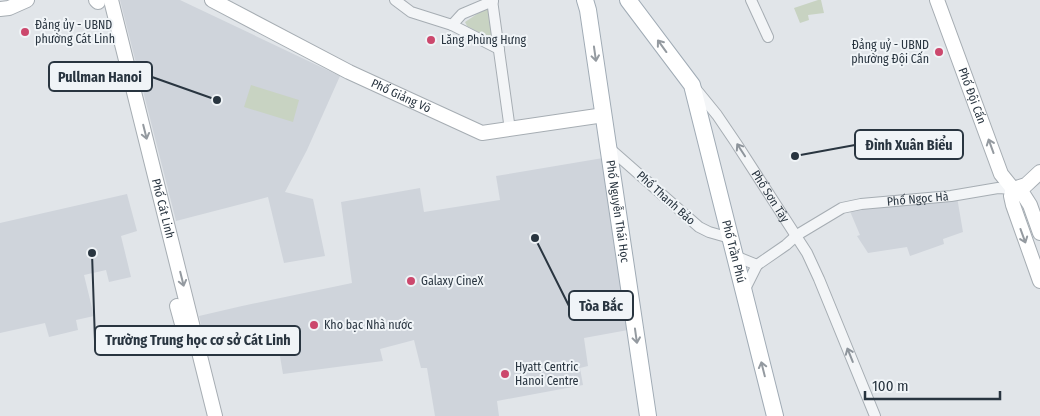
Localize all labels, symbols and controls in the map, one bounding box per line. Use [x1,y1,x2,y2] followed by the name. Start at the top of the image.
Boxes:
[35,18,115,46] place label: Đảng ủy - UBND phường Cát Linh
[19,26,31,38] marker: Đảng ủy - UBND phường Cát Linh
[441,33,527,47] place label: Lăng Phùng Hưng
[425,34,437,46] marker: Lăng Phùng Hưng
[851,38,929,66] place label: Đảng uỷ - UBND phường Đội Cấn
[657,39,667,53] one-way arrow
[590,46,600,62] one-way arrow
[933,46,945,58] marker: Đảng uỷ - UBND phường Đội Cấn
[49,62,152,91] callout: Pullman Hanoi
[955,66,989,126] street label: Phố Đội Cấn
[58,69,142,86] text: Pullman Hanoi
[369,76,433,116] street label: Phố Giảng Võ
[141,124,151,140] one-way arrow
[855,130,963,159] callout: Đình Xuân Biểu
[865,135,953,154] text: Đình Xuân Biểu
[986,139,995,155] one-way arrow
[736,144,746,158] one-way arrow
[603,159,632,264] street label: Phố Nguyễn Thái Học
[634,167,699,228] street label: Phố Thanh Bảo
[748,168,793,225] street label: Phố Sơn Tây
[149,177,177,240] street label: Phố Cát Linh
[886,189,949,209] street label: Phố Ngọc Hà
[719,219,748,284] street label: Phố Trần Phú
[1019,227,1029,243] one-way arrow
[178,270,187,286] one-way arrow
[421,274,483,288] place label: Galaxy CineX
[405,275,417,287] marker: Galaxy CineX
[569,291,633,320] callout: Tòa Bắc
[579,296,624,315] text: Tòa Bắc
[324,318,412,332] place label: Kho bạc Nhà nước
[308,319,320,331] marker: Kho bạc Nhà nước
[95,326,300,355] callout: Trường Trung học cơ sở Cát Linh
[632,328,642,344] one-way arrow
[105,332,291,349] text: Trường Trung học cơ sở Cát Linh
[845,347,854,363] one-way arrow
[515,360,579,388] place label: Hyatt Centric Hanoi Centre
[758,361,767,377] one-way arrow
[499,368,511,380] marker: Hyatt Centric Hanoi Centre
[865,368,1000,400] scale bar
[872,377,909,395] text: 100 m

